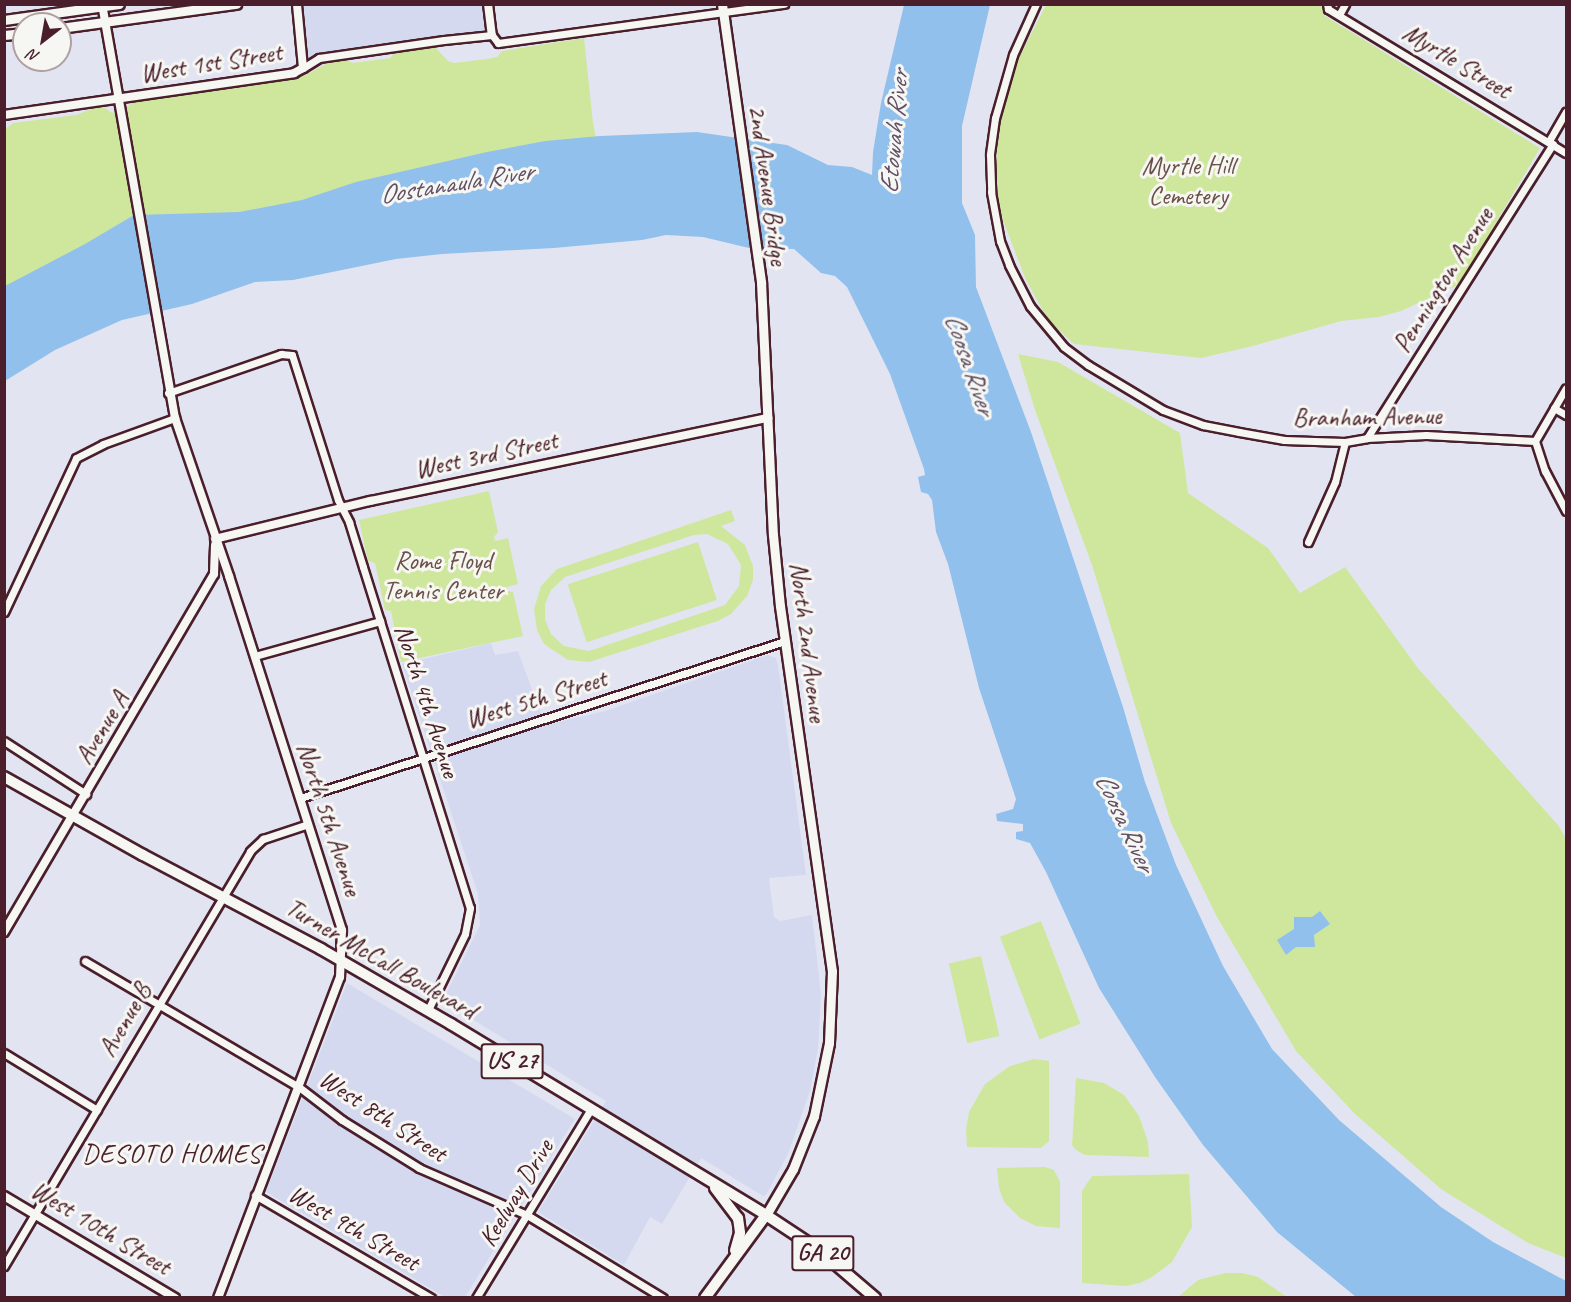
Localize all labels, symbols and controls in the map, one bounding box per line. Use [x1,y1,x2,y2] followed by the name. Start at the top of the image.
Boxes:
[12,12,72,72] north arrow
[1397,16,1517,106] street label: Myrtle Street
[138,36,284,90] street label: West 1st Street
[24,45,43,67] text: N
[872,69,916,195] water label: Etowah River
[741,103,795,267] street label: 2nd Avenue Bridge
[1142,150,1234,212] park label: Myrtle Hill Cemetery
[377,155,535,211] water label: Oostanaula River
[1386,202,1500,358] street label: Pennington Avenue
[937,309,1003,419] water label: Coosa River
[1292,400,1442,434] street label: Branham Avenue
[412,425,560,485] street label: West 3rd Street
[383,545,503,606] park label: Rome Floyd Tennis Center
[783,560,833,724] street label: North 2nd Avenue
[388,621,466,781] street label: North 4th Avenue
[462,663,610,735] street label: West 5th Street
[68,686,136,770] street label: Avenue A
[290,739,368,899] street label: North 5th Avenue
[1088,767,1162,877] water label: Coosa River
[280,891,482,1027] street label: Turner McCall Boulevard
[92,978,158,1062] street label: Avenue B
[480,1040,544,1082] road number: US 27
[313,1063,453,1169] street label: West 8th Street
[472,1134,560,1252] street label: Keelway Drive
[82,1138,262,1170] district label: DESOTO HOMES
[25,1174,177,1282] street label: West 10th Street
[283,1178,425,1278] street label: West 9th Street
[790,1232,856,1274] road number: GA 20

